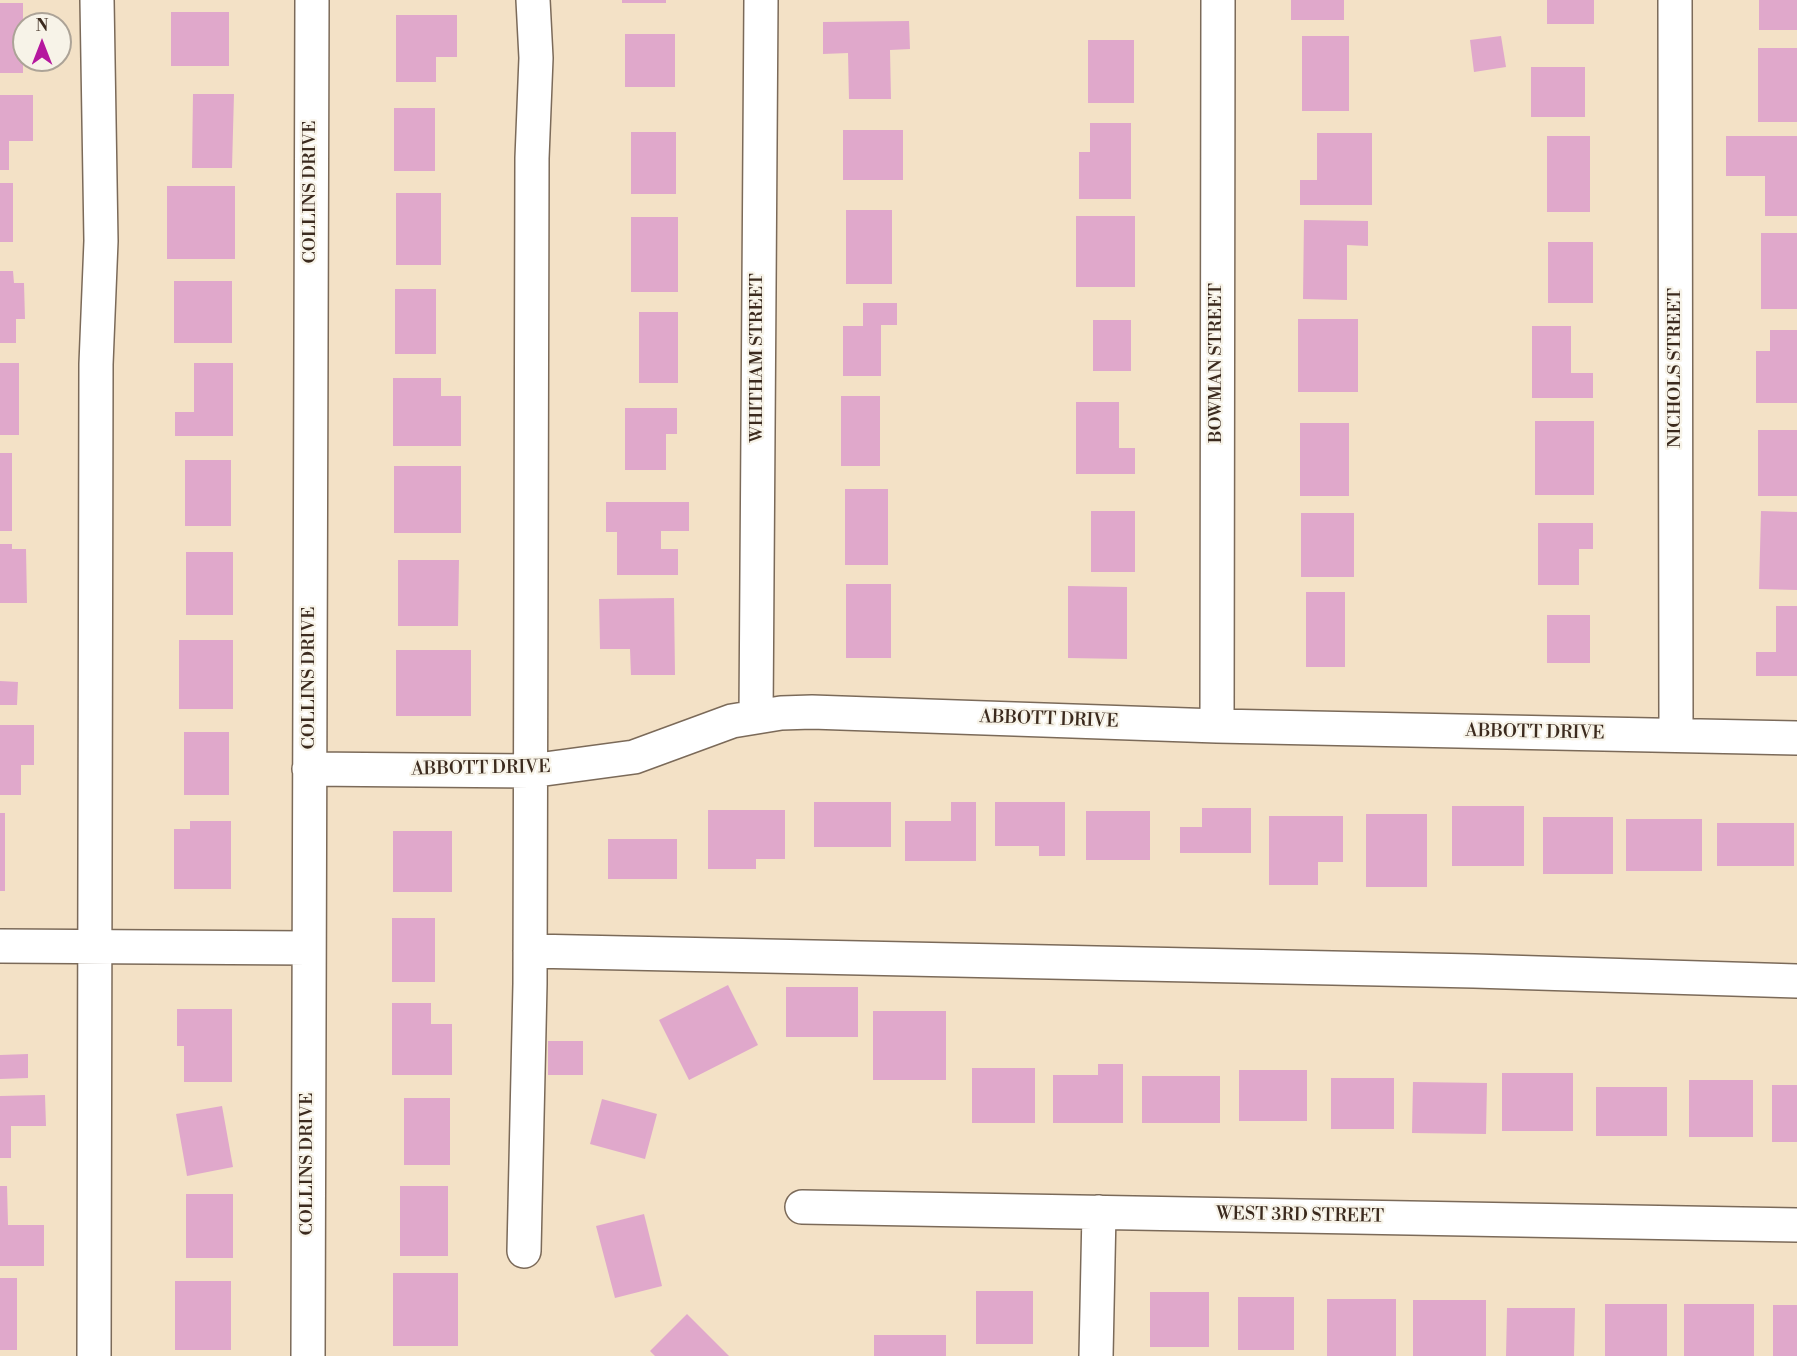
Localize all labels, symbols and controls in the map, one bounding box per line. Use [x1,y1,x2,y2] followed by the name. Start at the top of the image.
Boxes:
[12,12,72,72] north arrow
[36,16,48,36] text: N
[300,121,322,263] street label: COLLINS DRIVE
[747,273,769,443] street label: WHITHAM STREET
[1206,283,1228,443] street label: BOWMAN STREET
[1665,288,1687,448] street label: NICHOLS STREET
[299,607,321,749] street label: COLLINS DRIVE
[979,707,1119,733] street label: ABBOTT DRIVE
[1465,721,1605,745] street label: ABBOTT DRIVE
[411,757,551,781] street label: ABBOTT DRIVE
[297,1093,319,1235] street label: COLLINS DRIVE
[1216,1204,1384,1228] street label: WEST 3RD STREET

